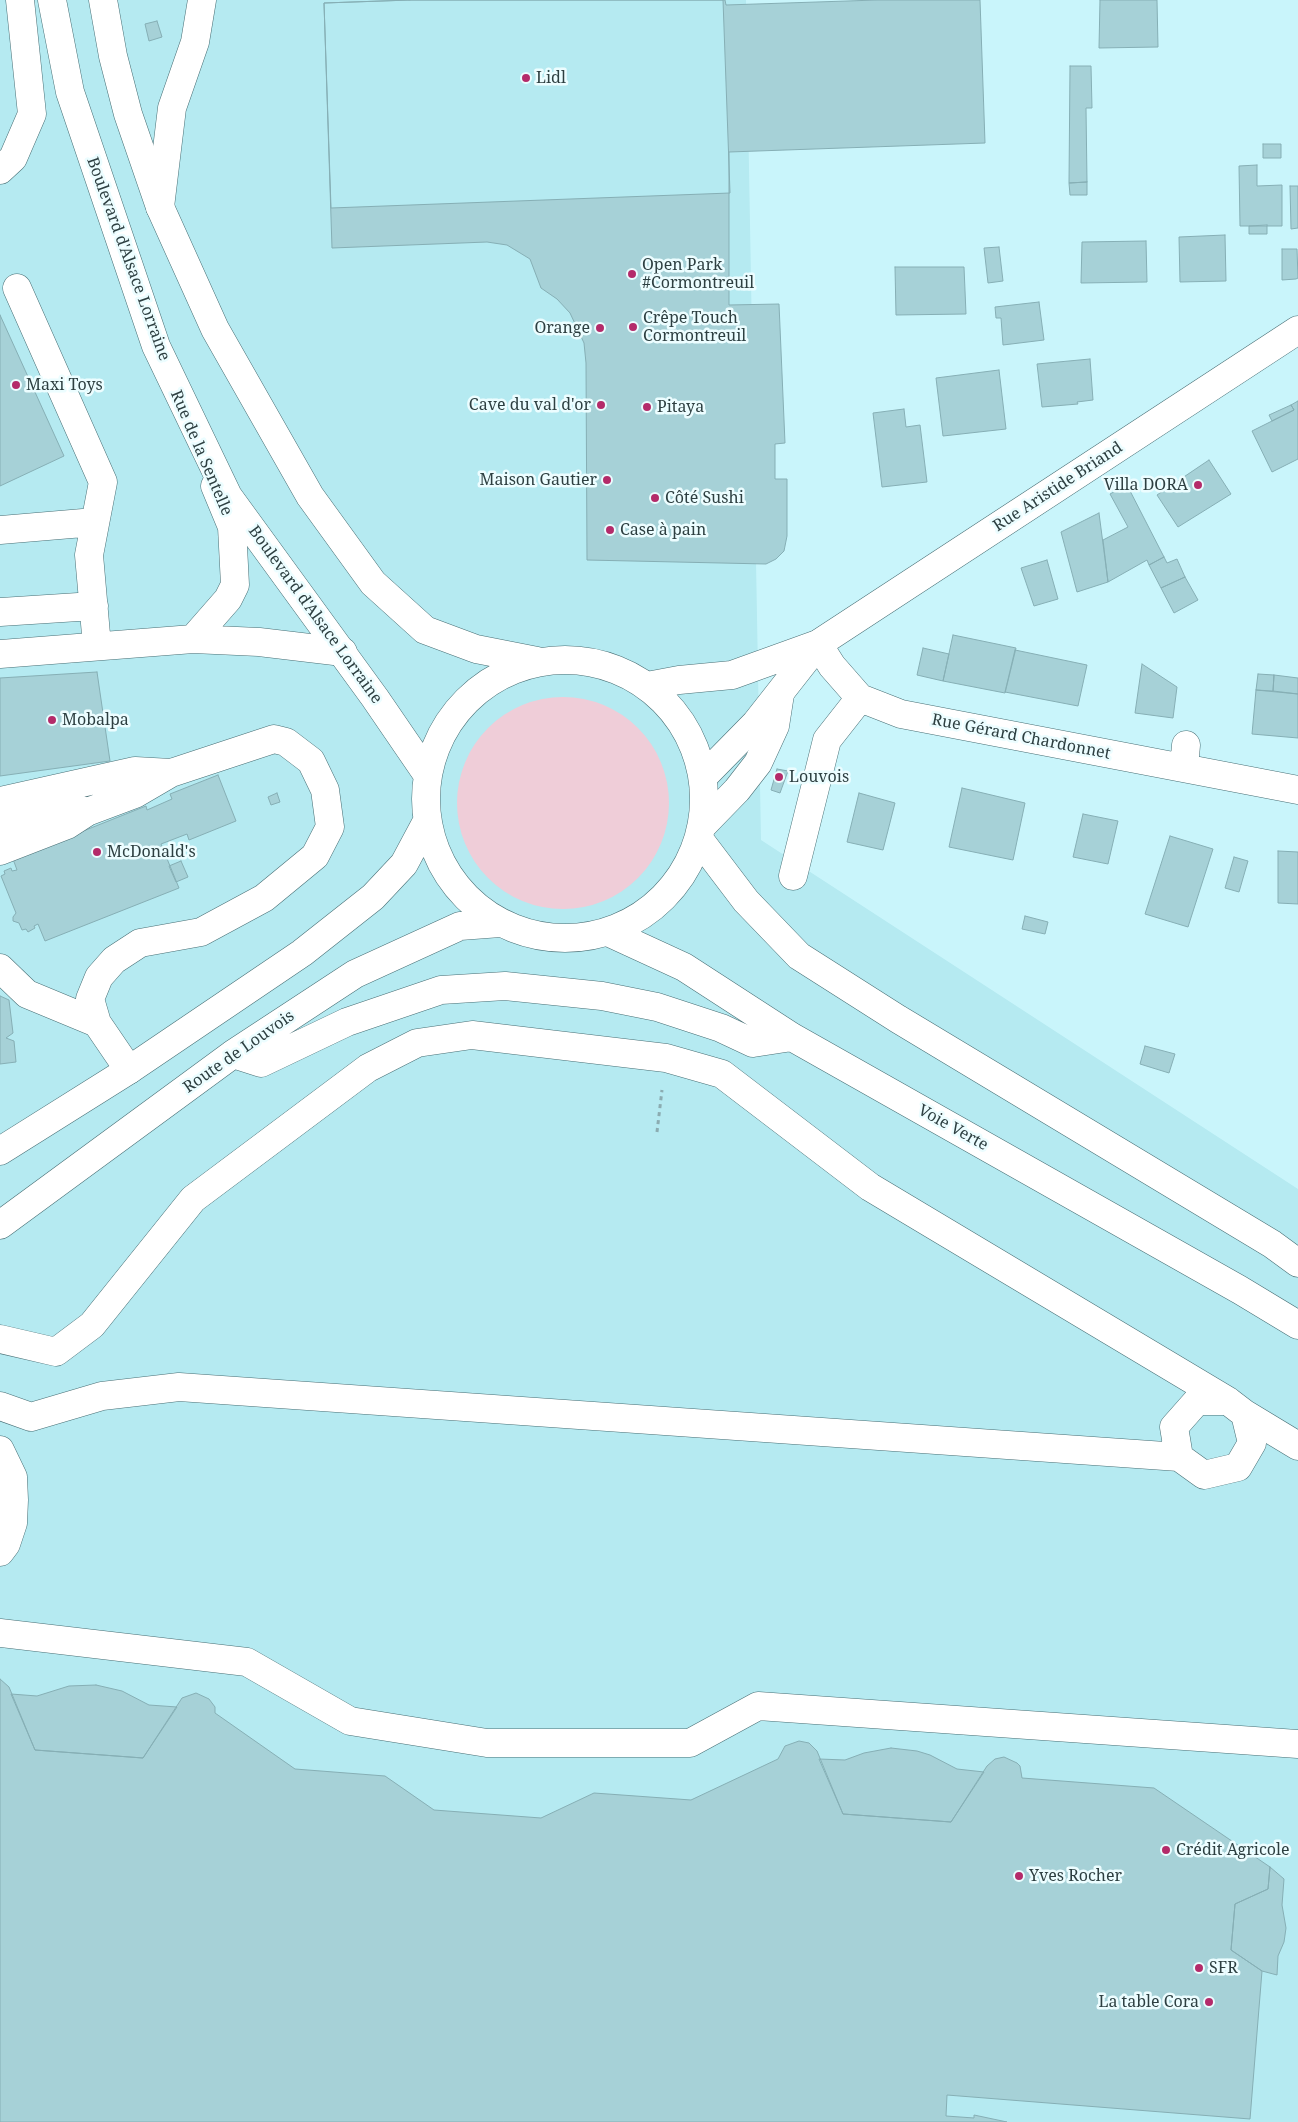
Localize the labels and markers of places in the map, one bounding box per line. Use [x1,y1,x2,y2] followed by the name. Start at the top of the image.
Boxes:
[536,68,566,88] place label: Lidl
[520,72,532,84] marker: Lidl
[642,255,754,293] place label: Open Park #Cormontreuil
[626,268,638,280] marker: Open Park #Cormontreuil
[643,308,746,346] place label: Crêpe Touch Cormontreuil
[534,318,590,338] place label: Orange
[627,321,639,333] marker: Crêpe Touch Cormontreuil
[594,322,606,334] marker: Orange
[26,375,103,395] place label: Maxi Toys
[10,379,22,391] marker: Maxi Toys
[469,395,591,415] place label: Cave du val d'or
[657,397,704,417] place label: Pitaya
[595,399,607,411] marker: Cave du val d'or
[641,401,653,413] marker: Pitaya
[479,470,597,490] place label: Maison Gautier
[601,474,613,486] marker: Maison Gautier
[1104,475,1188,495] place label: Villa DORA
[1192,479,1204,491] marker: Villa DORA
[665,488,744,508] place label: Côté Sushi
[649,492,661,504] marker: Côté Sushi
[620,520,706,540] place label: Case à pain
[604,524,616,536] marker: Case à pain
[62,710,129,730] place label: Mobalpa
[46,714,58,726] marker: Mobalpa
[789,767,849,787] place label: Louvois
[773,771,785,783] marker: Louvois
[107,842,196,862] place label: McDonald's
[91,846,103,858] marker: McDonald's
[1176,1840,1290,1860] place label: Crédit Agricole
[1160,1844,1172,1856] marker: Crédit Agricole
[1029,1866,1122,1886] place label: Yves Rocher
[1013,1870,1025,1882] marker: Yves Rocher
[1209,1958,1238,1978] place label: SFR
[1193,1962,1205,1974] marker: SFR
[1098,1992,1199,2012] place label: La table Cora
[1203,1996,1215,2008] marker: La table Cora

